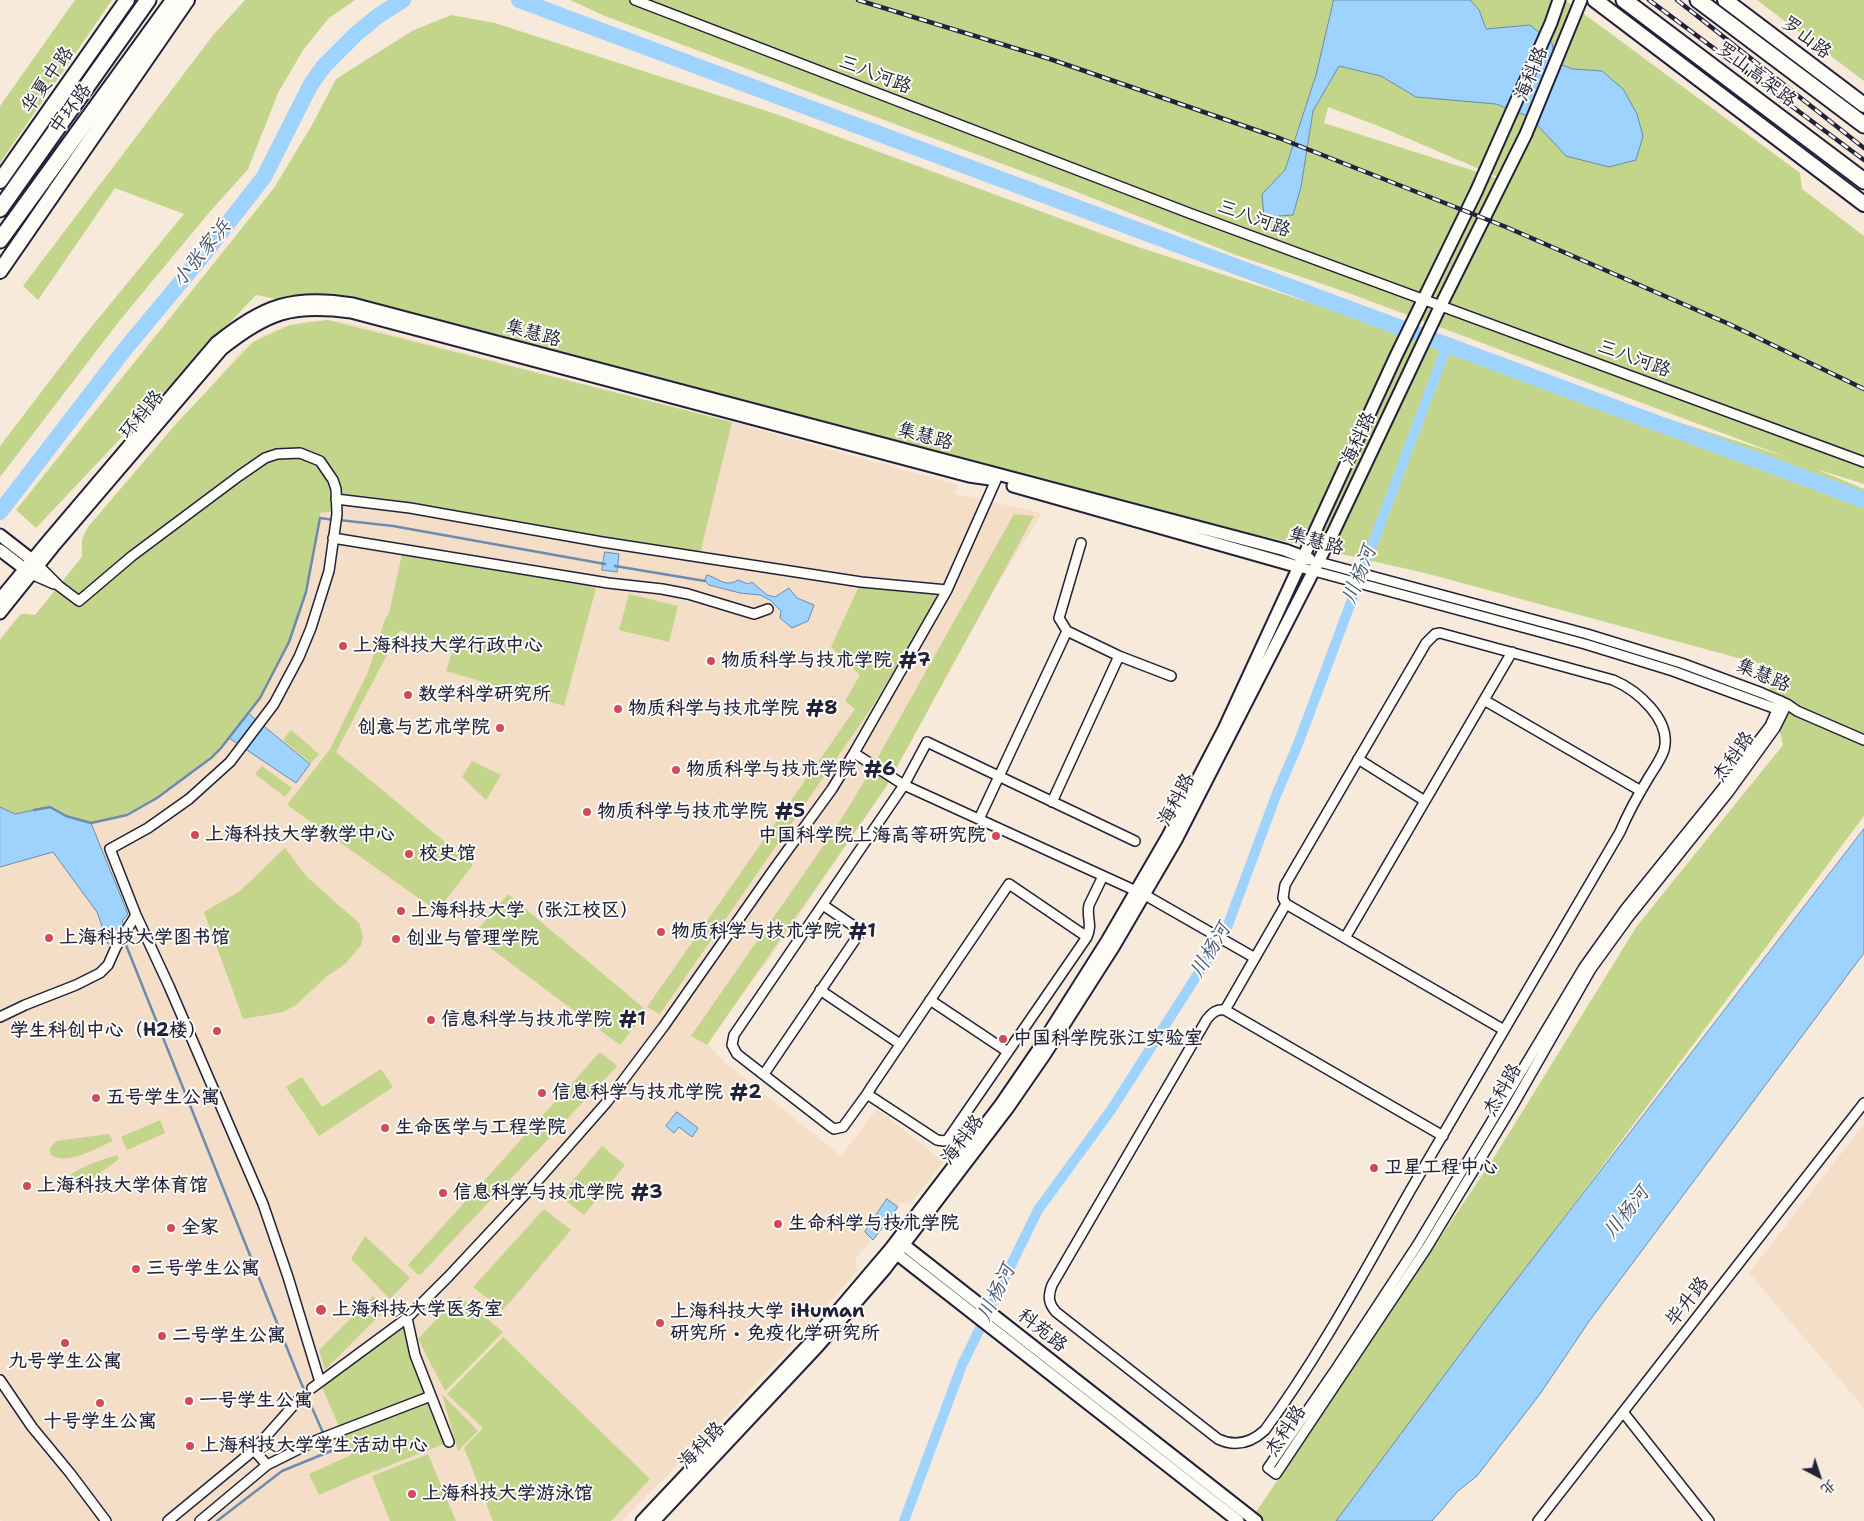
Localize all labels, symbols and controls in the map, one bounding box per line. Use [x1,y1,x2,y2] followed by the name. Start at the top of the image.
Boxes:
[1776,12,1836,64] street label: 罗山路
[1711,37,1801,113] street label: 罗山高架路
[17,42,79,118] street label: 华夏中路
[1511,43,1553,105] street label: 海科路
[835,51,915,99] street label: 三八河路
[45,79,97,139] street label: 中环路
[1214,195,1294,243] street label: 三八河路
[168,215,236,293] water label: 小张家浜
[503,316,563,352] street label: 集慧路
[1594,335,1674,383] street label: 三八河路
[115,386,169,444] street label: 环科路
[1337,408,1381,470] street label: 海科路
[895,419,955,455] street label: 集慧路
[1285,523,1347,561] street label: 集慧路
[1338,543,1382,607] water label: 川杨河
[353,635,543,657] place label: 上海科技大学行政中心
[337,640,349,652] marker: 上海科技大学行政中心
[721,650,931,672] place label: 物质科学与技术学院 #7
[1732,654,1794,698] street label: 集慧路
[705,655,717,667] marker: 物质科学与技术学院 #7
[418,684,551,706] place label: 数学科学研究所
[402,689,414,701] marker: 数学科学研究所
[628,698,838,720] place label: 物质科学与技术学院 #8
[612,703,624,715] marker: 物质科学与技术学院 #8
[357,717,490,739] place label: 创意与艺术学院
[494,722,506,734] marker: 创意与艺术学院
[1708,727,1760,787] street label: 杰科路
[686,759,896,781] place label: 物质科学与技术学院 #6
[670,764,682,776] marker: 物质科学与技术学院 #6
[1154,769,1200,831] street label: 海科路
[597,801,805,823] place label: 物质科学与技术学院 #5
[581,806,593,818] marker: 物质科学与技术学院 #5
[205,824,395,846] place label: 上海科技大学教学中心
[758,825,986,847] place label: 中国科学院上海高等研究院
[189,829,201,841] marker: 上海科技大学教学中心
[990,830,1002,842] marker: 中国科学院上海高等研究院
[419,843,476,865] place label: 校史馆
[403,848,415,860] marker: 校史馆
[411,900,639,922] place label: 上海科技大学（张江校区）
[395,905,407,917] marker: 上海科技大学（张江校区）
[1186,919,1236,983] water label: 川杨河
[671,921,876,943] place label: 物质科学与技术学院 #1
[655,926,667,938] marker: 物质科学与技术学院 #1
[59,927,230,949] place label: 上海科技大学图书馆
[406,928,539,950] place label: 创业与管理学院
[43,932,55,944] marker: 上海科技大学图书馆
[390,933,402,945] marker: 创业与管理学院
[441,1009,646,1031] place label: 信息科学与技术学院 #1
[425,1014,437,1026] marker: 信息科学与技术学院 #1
[10,1020,207,1042] place label: 学生科创中心（H2楼）
[211,1025,223,1037] marker: 学生科创中心（H2楼）
[1013,1028,1203,1050] place label: 中国科学院张江实验室
[997,1033,1009,1045] marker: 中国科学院张江实验室
[1479,1060,1527,1120] street label: 杰科路
[552,1082,762,1104] place label: 信息科学与技术学院 #2
[106,1087,220,1109] place label: 五号学生公寓
[536,1087,548,1099] marker: 信息科学与技术学院 #2
[90,1092,102,1104] marker: 五号学生公寓
[937,1110,989,1170] street label: 海科路
[395,1117,566,1139] place label: 生命医学与工程学院
[379,1122,391,1134] marker: 生命医学与工程学院
[1384,1157,1498,1179] place label: 卫星工程中心
[1368,1162,1380,1174] marker: 卫星工程中心
[37,1175,208,1197] place label: 上海科技大学体育馆
[21,1180,33,1192] marker: 上海科技大学体育馆
[453,1182,663,1204] place label: 信息科学与技术学院 #3
[1599,1182,1655,1244] water label: 川杨河
[437,1187,449,1199] marker: 信息科学与技术学院 #3
[788,1213,959,1235] place label: 生命科学与技术学院
[181,1217,219,1239] place label: 全家
[772,1218,784,1230] marker: 生命科学与技术学院
[165,1222,177,1234] marker: 全家
[146,1258,260,1280] place label: 三号学生公寓
[973,1261,1021,1325] water label: 川杨河
[130,1263,142,1275] marker: 三号学生公寓
[1661,1273,1715,1331] street label: 毕升路
[332,1299,503,1321] place label: 上海科技大学医务室
[670,1301,880,1345] place label: 上海科技大学 iHuman 研究所 · 免疫化学研究所
[314,1303,328,1317] marker: 上海科技大学医务室
[1013,1304,1071,1358] street label: 科苑路
[654,1317,666,1329] marker: 上海科技大学 iHuman 研究所 · 免疫化学研究所
[172,1325,286,1347] place label: 二号学生公寓
[156,1330,168,1342] marker: 二号学生公寓
[59,1337,71,1349] marker: 九号学生公寓
[8,1351,122,1373] place label: 九号学生公寓
[199,1390,313,1412] place label: 一号学生公寓
[183,1395,195,1407] marker: 一号学生公寓
[94,1397,106,1409] marker: 十号学生公寓
[1261,1401,1311,1461] street label: 杰科路
[43,1411,157,1433] place label: 十号学生公寓
[674,1418,730,1474] street label: 海科路
[200,1435,428,1457] place label: 上海科技大学学生活动中心
[184,1440,196,1452] marker: 上海科技大学学生活动中心
[1794,1451,1844,1501] north arrow
[1817,1476,1840,1499] text: 北
[422,1483,593,1505] place label: 上海科技大学游泳馆
[406,1488,418,1500] marker: 上海科技大学游泳馆

